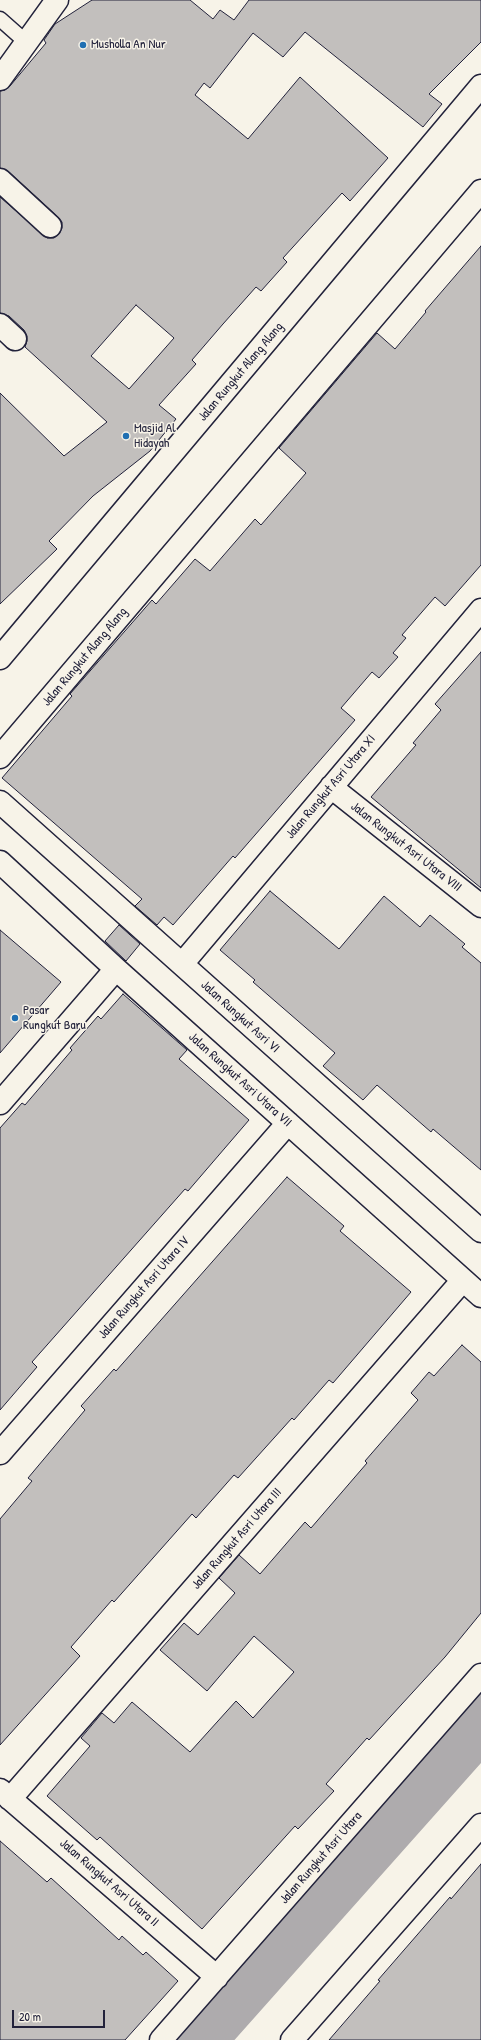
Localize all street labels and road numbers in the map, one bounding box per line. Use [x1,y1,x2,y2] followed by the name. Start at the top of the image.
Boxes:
[195,319,287,425] street label: Jalan Rungkut Alang Alang
[39,604,131,710] street label: Jalan Rungkut Alang Alang
[283,732,379,842] street label: Jalan Rungkut Asri Utara XI
[347,799,465,895] street label: Jalan Rungkut Asri Utara VIII
[197,977,283,1057] street label: Jalan Rungkut Asri VI
[185,1029,295,1131] street label: Jalan Rungkut Asri Utara VII
[95,1234,193,1342] street label: Jalan Rungkut Asri Utara IV
[189,1485,285,1593] street label: Jalan Rungkut Asri Utara III
[277,1809,365,1907] street label: Jalan Rungkut Asri Utara
[56,1836,162,1930] street label: Jalan Rungkut Asri Utara II

